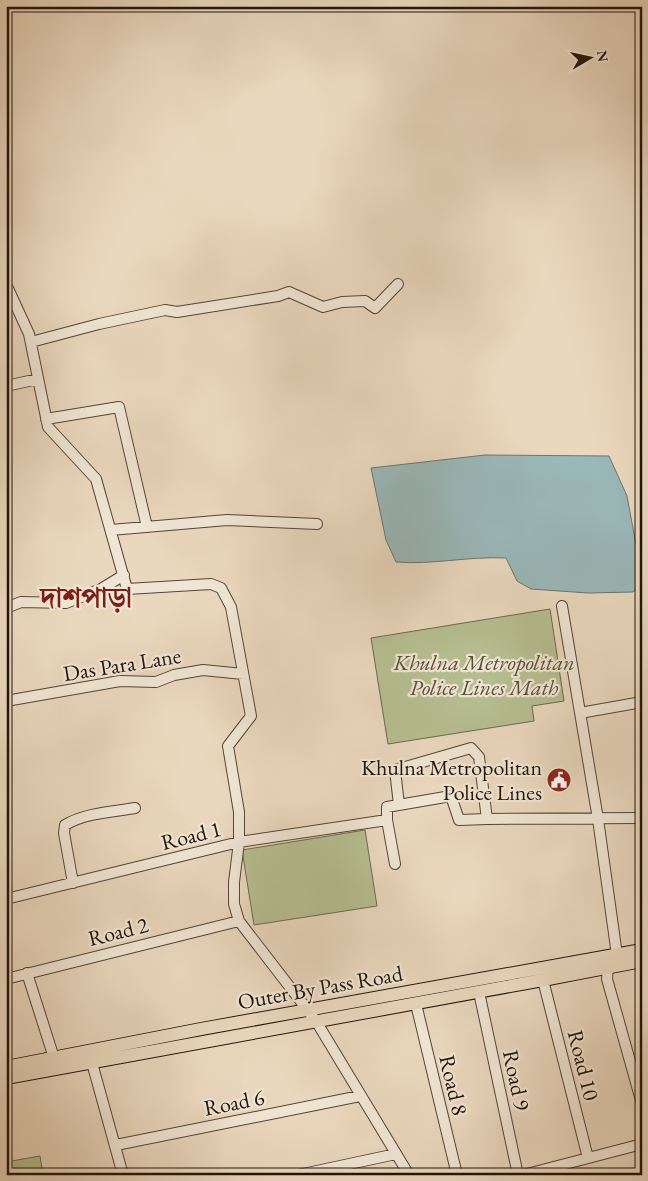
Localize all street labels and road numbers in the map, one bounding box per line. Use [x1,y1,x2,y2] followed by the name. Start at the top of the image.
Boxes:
[61,641,184,688] street label: Das Para Lane
[158,814,224,857] street label: Road 1
[85,910,152,953] street label: Road 2
[235,959,406,1016] street label: Outer By Pass Road
[561,1027,606,1104] street label: Road 10
[496,1047,537,1113] street label: Road 9
[433,1052,475,1118] street label: Road 8
[201,1082,267,1123] street label: Road 6

